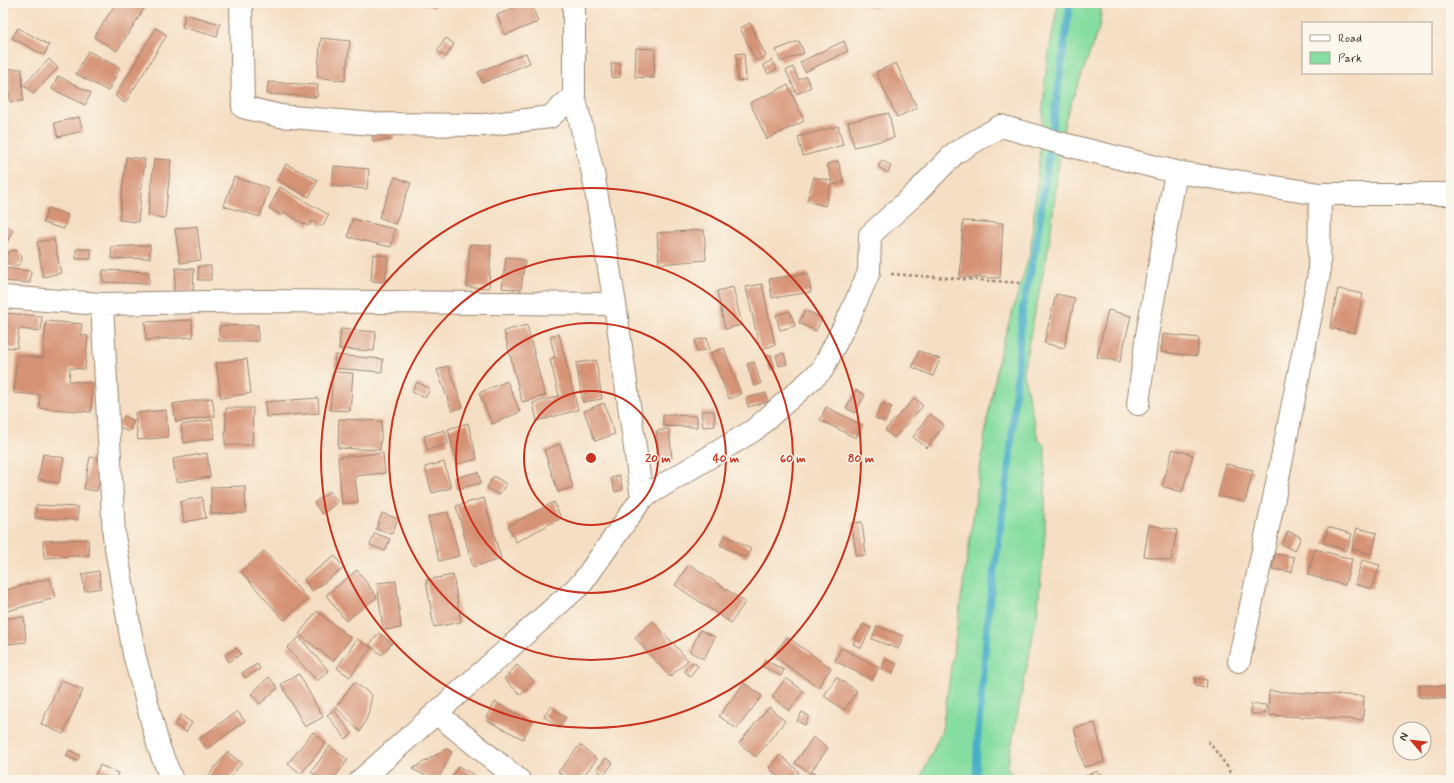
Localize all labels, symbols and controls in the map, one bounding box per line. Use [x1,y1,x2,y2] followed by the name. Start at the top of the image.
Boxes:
[1302,22,1432,74] legend
[1338,31,1362,47] text: Road
[1338,51,1362,67] text: Park
[584,451,598,465] centre of rings
[645,451,671,467] text: 20 m
[713,451,740,467] text: 40 m
[780,451,806,467] text: 60 m
[848,451,875,467] text: 80 m
[1392,721,1432,761] north arrow
[1396,730,1412,743] text: N

